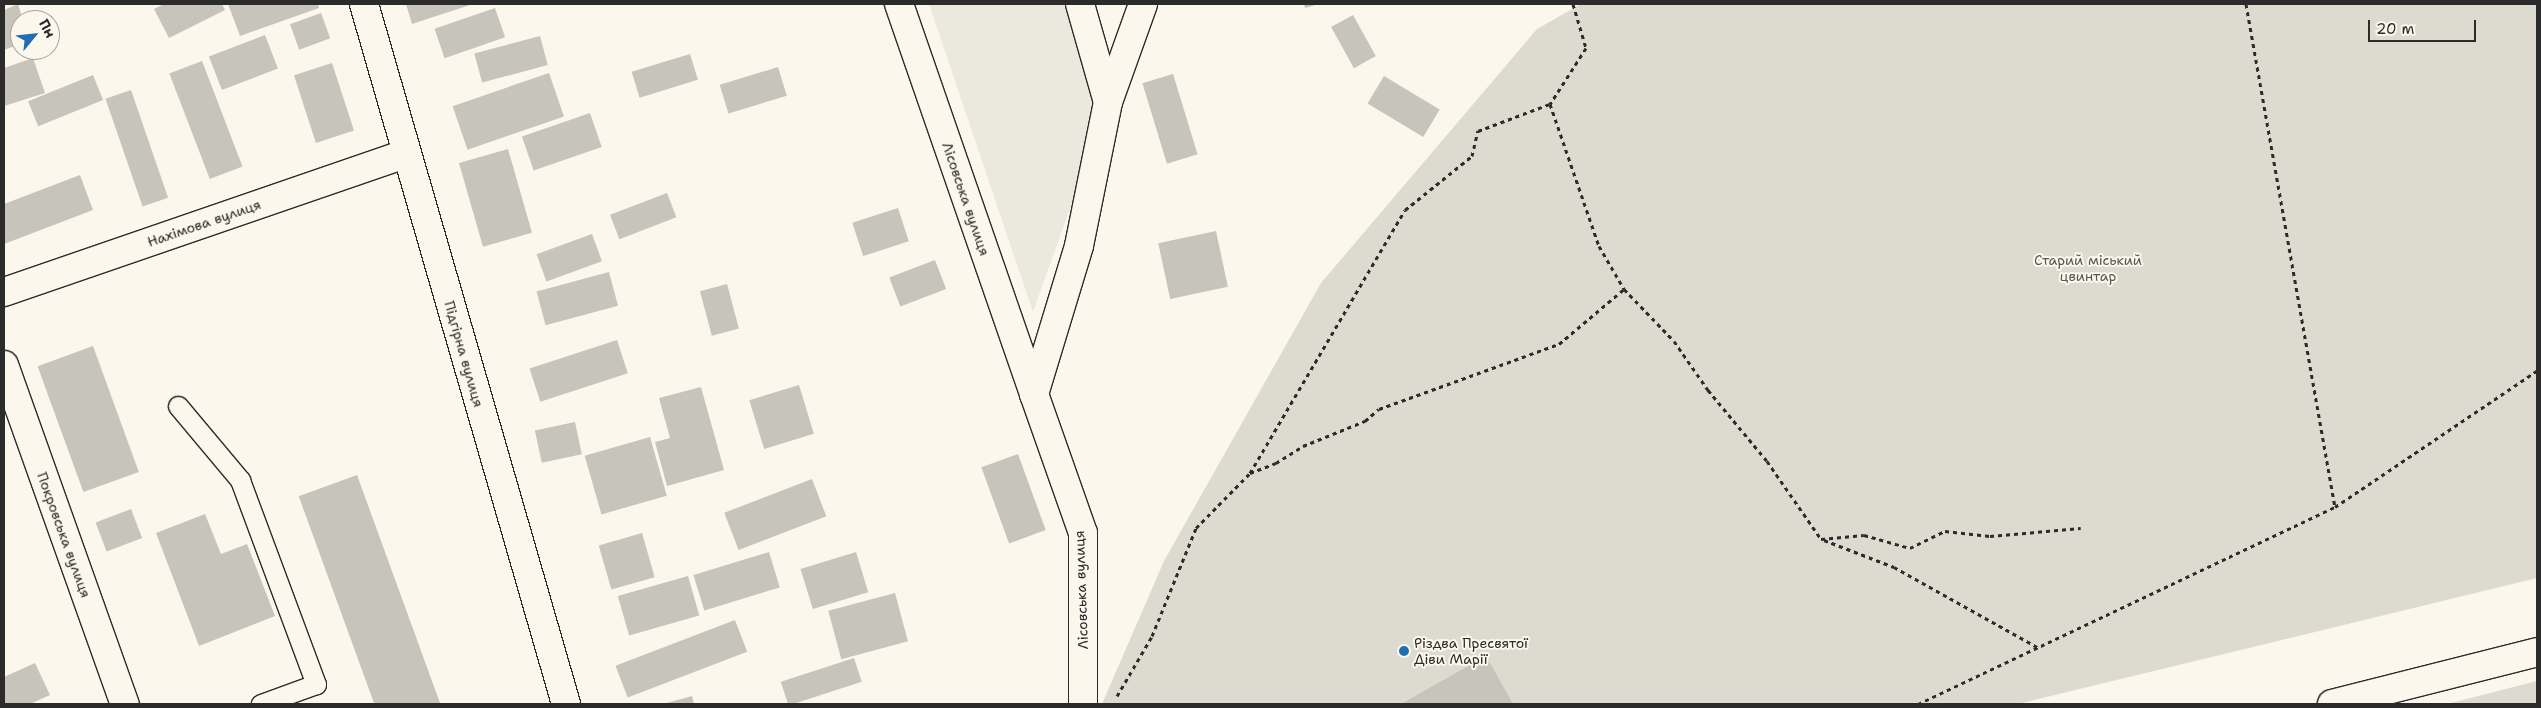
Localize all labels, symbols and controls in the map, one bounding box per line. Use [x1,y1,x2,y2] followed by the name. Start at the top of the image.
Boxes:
[10,10,60,60] north arrow
[2371,10,2478,42] scale bar
[35,16,60,41] text: Пн
[2376,19,2415,39] text: 20 m
[939,140,993,258] street label: Лісовська вулиця
[145,196,263,250] street label: Нахімова вулиця
[2034,252,2142,284] park label: Старий міський цвинтар
[441,299,487,409] street label: Підгірна вулиця
[33,470,95,600] street label: Покровська вулиця
[1071,530,1091,650] street label: Лісовська вулиця
[1414,635,1528,668] place label: Різдва Пресвятої Діви Марії
[1398,645,1410,657] marker: Різдва Пресвятої Діви Марії

